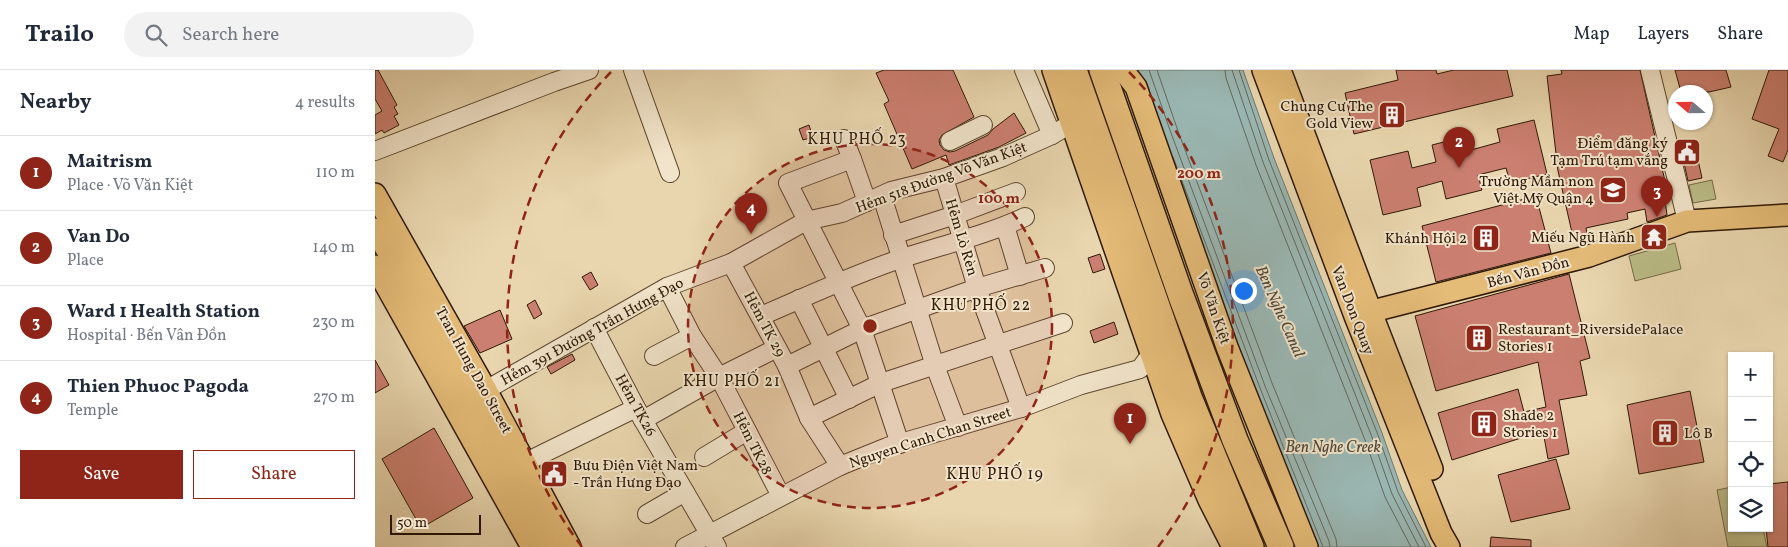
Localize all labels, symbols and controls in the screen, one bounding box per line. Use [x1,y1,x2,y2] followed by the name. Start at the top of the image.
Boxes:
[124,12,474,57] search box
[25,18,94,52] text: Trailo
[142,21,170,49] icon: search
[182,22,279,48] text: Search here
[1573,22,1609,47] text: Map
[1637,22,1689,47] text: Layers
[1717,22,1763,47] text: Share
[1668,85,1713,130] north arrow
[20,88,91,117] text: Nearby
[295,92,355,114] text: 4 results
[1281,97,1373,135] place label: Chung Cư The Gold View
[1377,100,1407,130] building icon: Chung Cư The Gold View
[807,127,907,151] district label: KHU PHỐ 23
[1443,127,1475,168] pin: 2
[1550,134,1668,172] place label: Điểm đăng ký Tạm Trú tạm vắng
[1672,137,1702,167] public building icon: Điểm đăng ký Tạm Trú tạm vắng
[853,138,1030,219] street label: Hẻm 518 Đường Võ Văn Kiệt
[67,149,152,175] text: Maitrism
[33,162,39,184] text: 1
[316,162,355,184] text: 110 m
[1177,164,1221,185] text: 200 m
[1479,172,1594,210] place label: Trường Mầm non Việt Mỹ Quận 4
[67,175,193,197] text: Place · Võ Văn Kiệt
[1598,175,1628,205] school or university icon: Trường Mầm non Việt Mỹ Quận 4
[1641,176,1673,217] pin: 3
[978,189,1021,210] text: 100 m
[735,193,767,234] pin: 4
[939,196,982,279] street label: Hẻm Lò Rèn
[1639,222,1669,252] temple icon: Miếu Ngũ Hành
[1471,223,1501,253] building icon: Khánh Hội 2
[67,224,130,250] text: Van Do
[1531,228,1635,249] place label: Miếu Ngũ Hành
[1385,229,1467,250] place label: Khánh Hội 2
[32,237,40,259] text: 2
[313,237,355,259] text: 140 m
[67,250,104,272] text: Place
[1485,252,1572,295] street label: Bến Vân Đồn
[1249,262,1309,361] water label: Ben Nghe Canal
[1325,263,1378,358] street label: Van Don Quay
[1190,269,1235,348] street label: Võ Văn Kiệt
[498,273,688,391] street label: Hẻm 391 Đường Trần Hưng Ðạo
[1231,278,1257,304] your location
[738,288,790,361] street label: Hẻm TK 29
[931,293,1031,317] district label: KHU PHỐ 22
[67,299,260,325] text: Ward 1 Health Station
[429,304,516,438] street label: Tran Hung Dao Street
[32,312,40,334] text: 3
[312,312,355,334] text: 230 m
[861,317,879,335] centre of rings
[1498,320,1683,358] place label: Restaurant_RiversidePalace Stories 1
[1464,323,1494,353] building icon: Restaurant_RiversidePalace Stories 1
[67,325,227,347] text: Hospital · Bến Vân Đồn
[1728,352,1773,532] map controls
[1728,352,1773,397] button: +
[683,369,781,393] district label: KHU PHỐ 21
[609,371,660,441] street label: Hẻm TK26
[67,374,249,400] text: Thien Phuoc Pagoda
[31,387,41,409] text: 4
[313,387,355,409] text: 270 m
[1728,397,1773,442] button: −
[67,400,118,422] text: Temple
[847,402,1014,475] street label: Nguyen Canh Chan Street
[1114,403,1146,444] pin: 1
[1503,406,1558,444] place label: Shade 2 Stories 1
[727,408,777,479] street label: Hẻm TK28
[1469,409,1499,439] building icon: Shade 2 Stories 1
[1650,418,1680,448] building icon: Lô B
[1684,424,1713,445] place label: Lô B
[1285,437,1381,459] water label: Ben Nghe Creek
[1728,442,1773,487] button: locate
[20,450,183,499] button: Save
[193,450,355,499] button: Share
[573,456,698,494] place label: Bưu Điện Việt Nam - Trần Hưng Đạo
[539,459,569,489] public building icon: Bưu Điện Việt Nam - Trần Hưng Đạo
[946,462,1044,486] district label: KHU PHỐ 19
[1728,487,1773,532] button: layers
[390,512,481,535] scale bar
[397,514,427,533] text: 50 m

